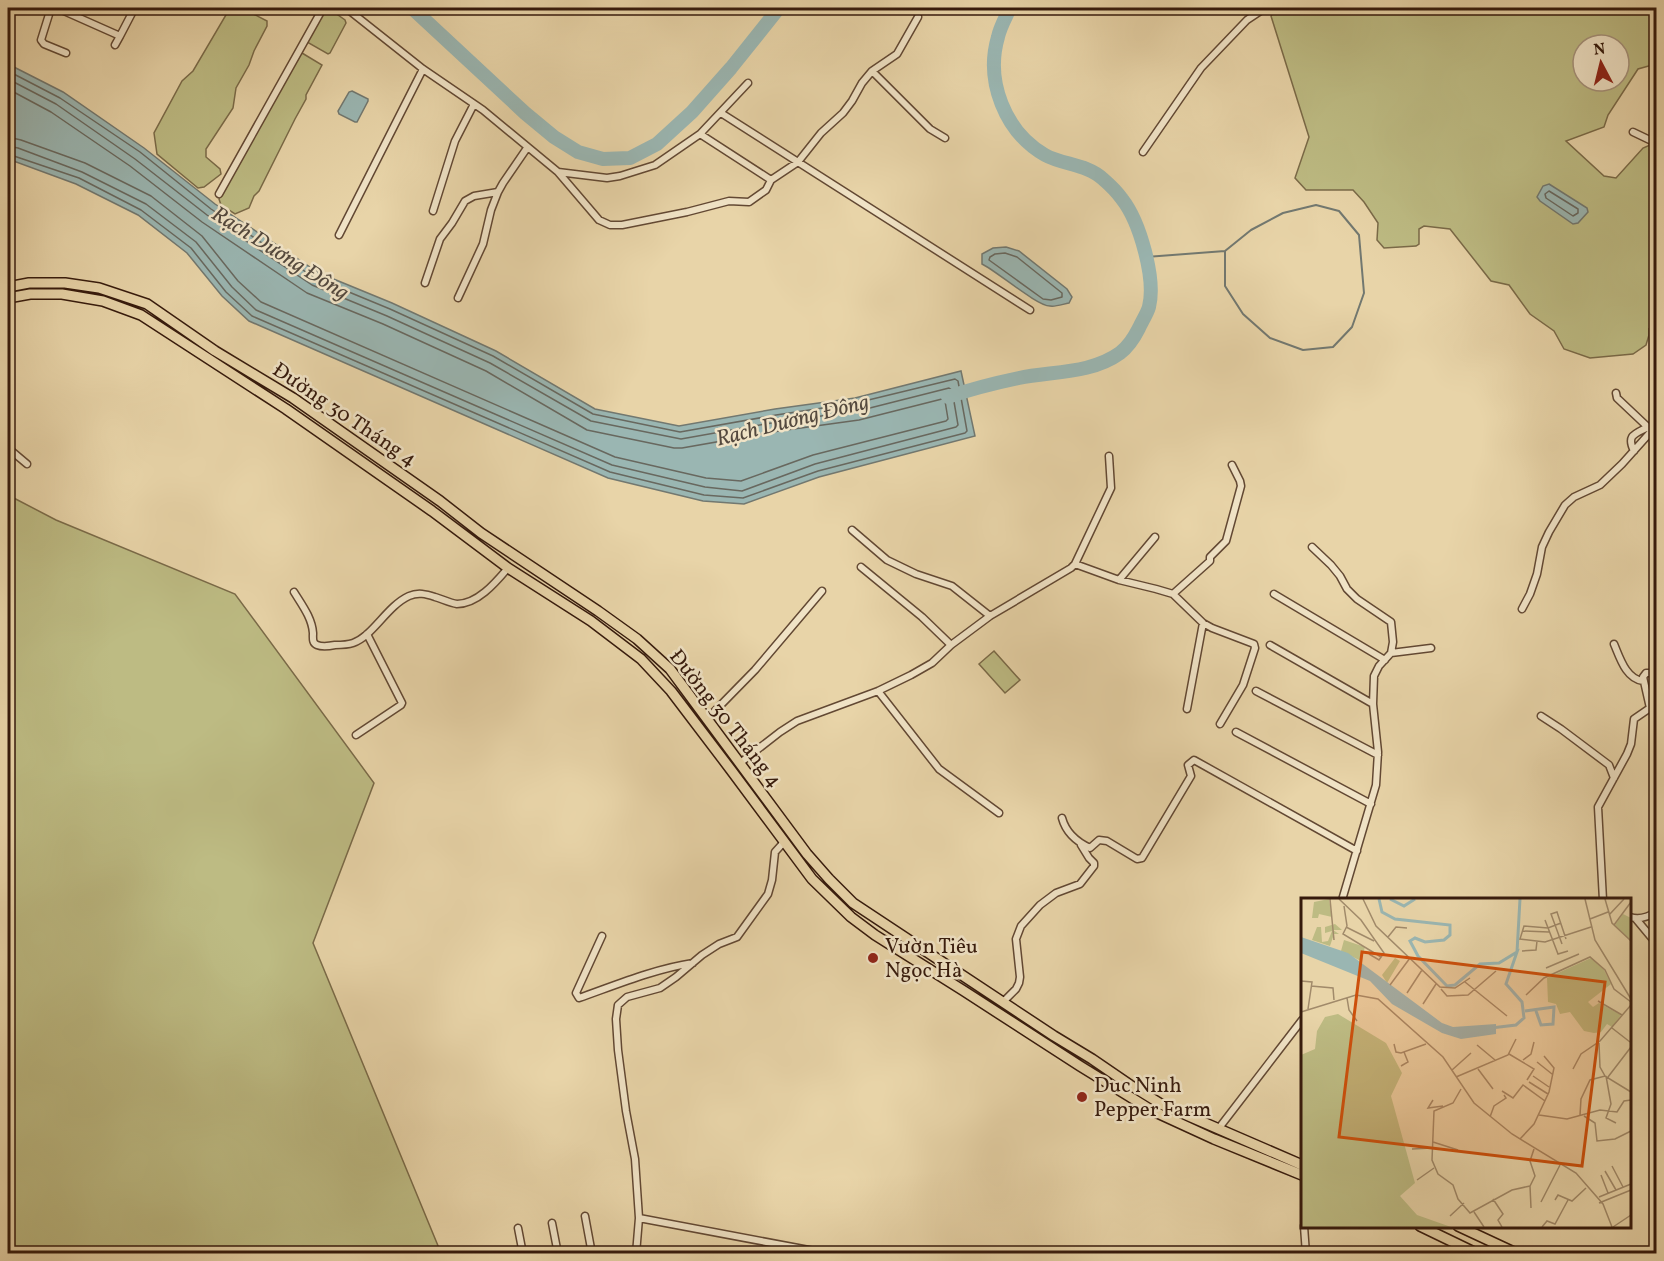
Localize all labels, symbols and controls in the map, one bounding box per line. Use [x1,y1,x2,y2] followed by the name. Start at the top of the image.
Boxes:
[1571,33,1631,93] north arrow
[1592,38,1607,62] text: N
[205,199,354,309] water label: Rạch Dương Đông
[266,356,422,474] street label: Đường 30 Tháng 4
[713,387,873,455] water label: Rạch Dương Đông
[662,644,788,794] street label: Đường 30 Tháng 4
[1301,898,1631,1228] inset map
[885,933,978,986] place label: Vườn Tiêu Ngọc Hà
[866,951,880,965] marker: Vườn Tiêu Ngọc Hà
[1094,1072,1211,1125] place label: Duc Ninh Pepper Farm
[1075,1090,1089,1104] marker: Duc Ninh Pepper Farm

